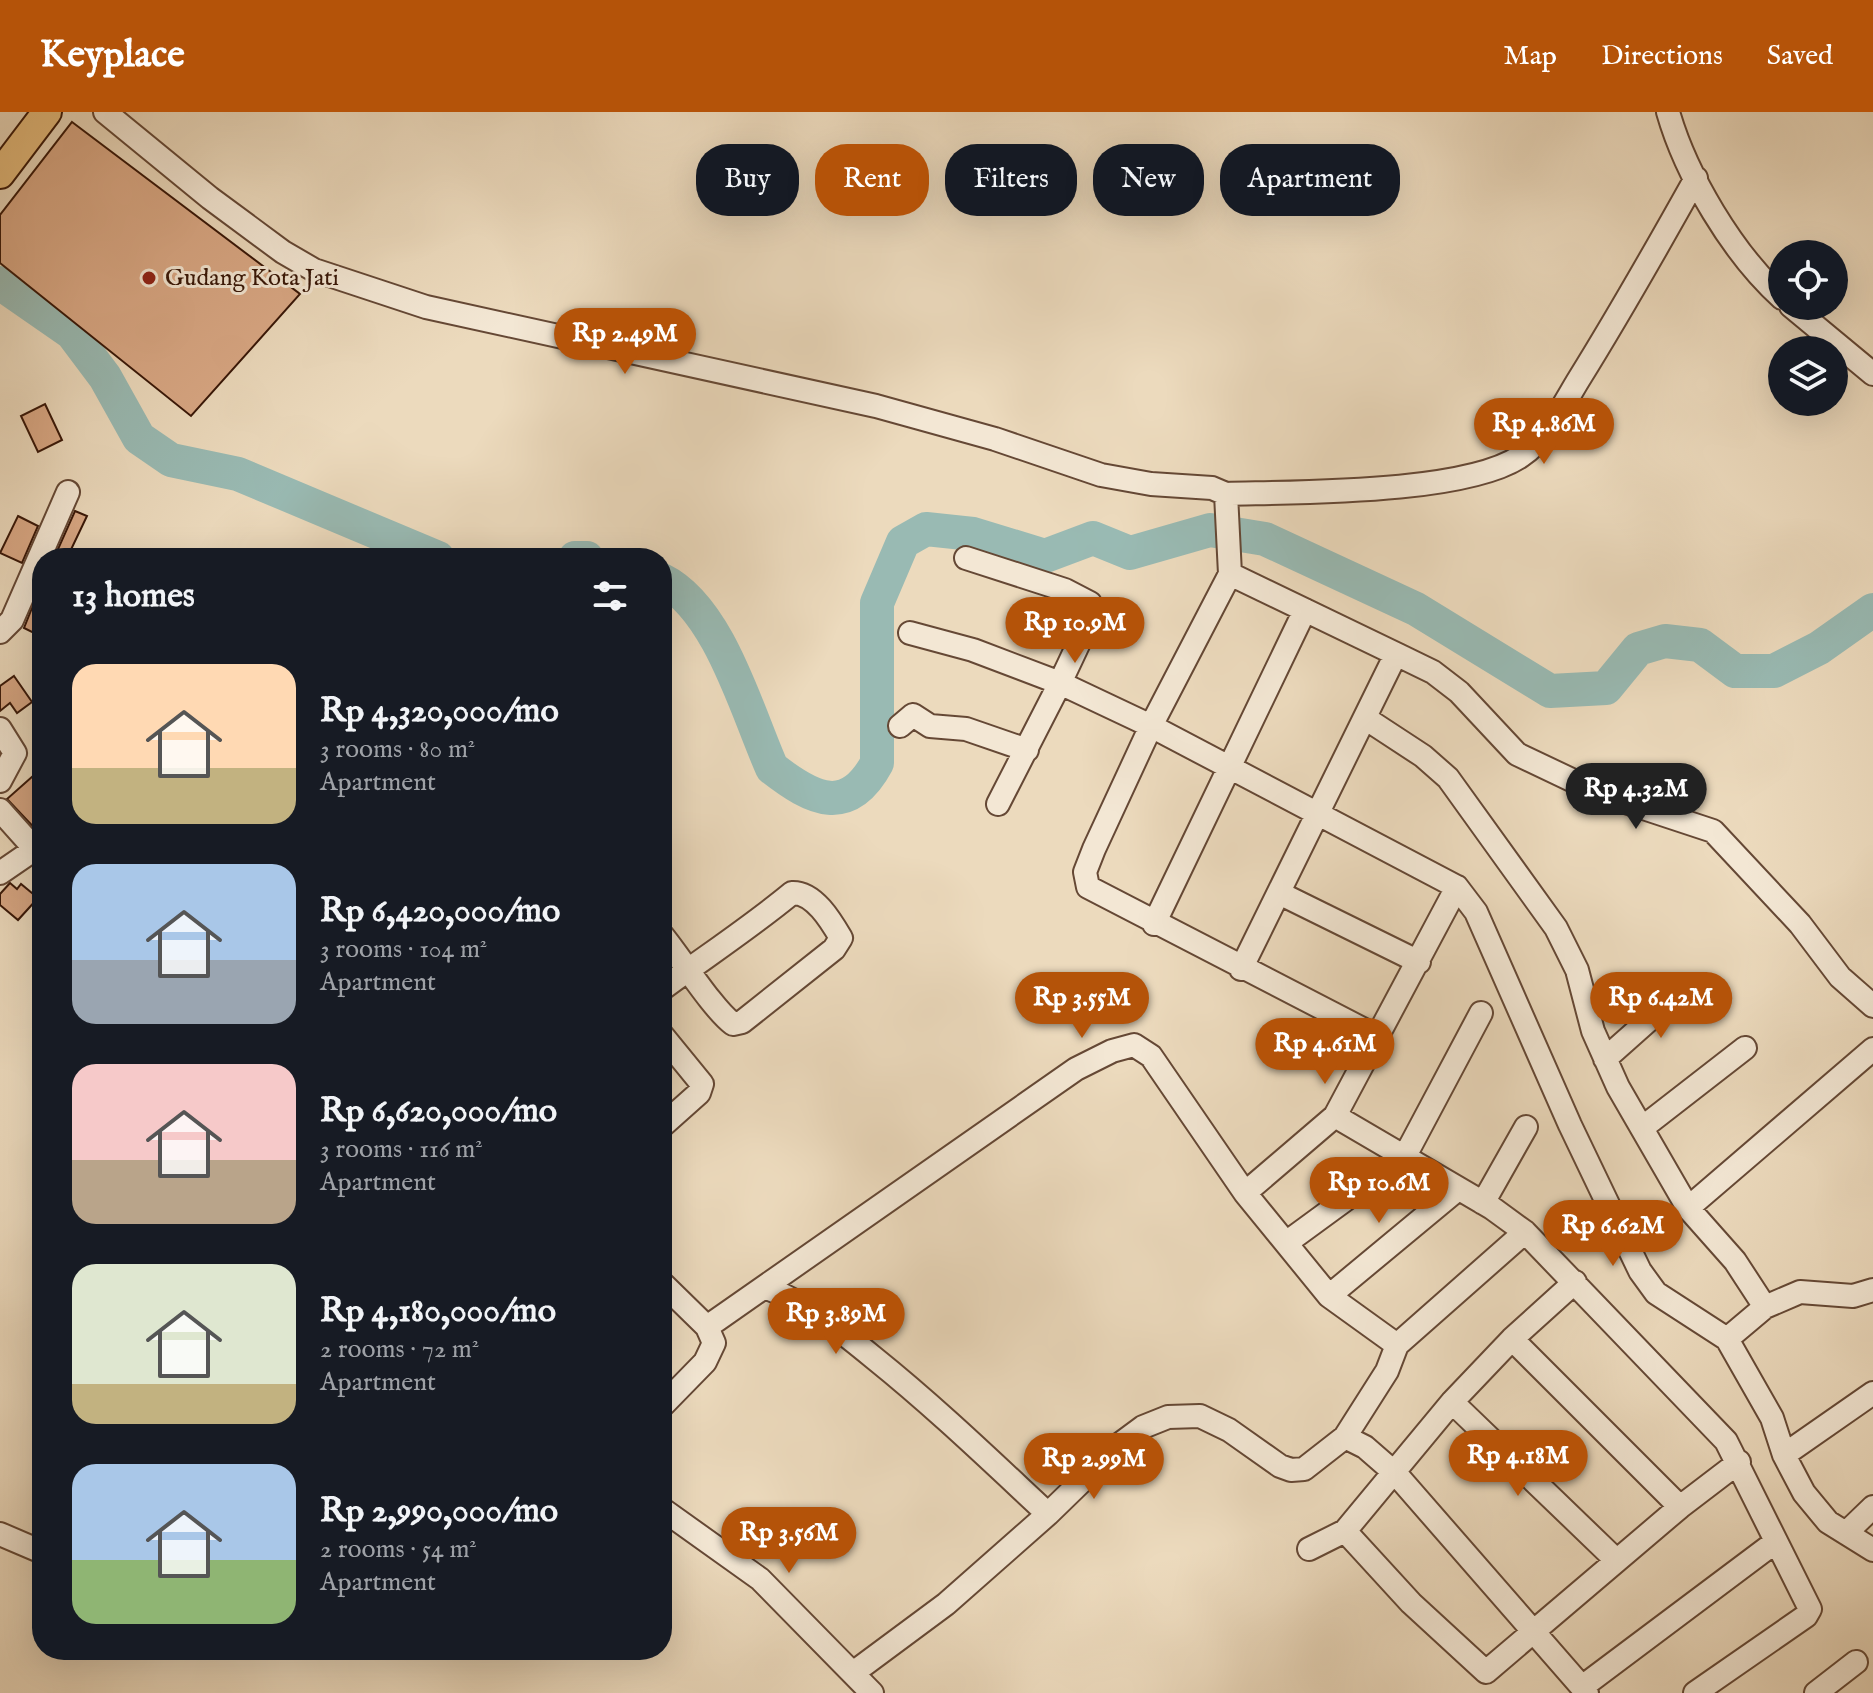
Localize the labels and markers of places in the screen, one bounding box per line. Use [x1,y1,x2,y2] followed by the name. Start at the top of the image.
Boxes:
[165,263,339,294] place label: Gudang Kota Jati
[140,269,158,287] marker: Gudang Kota Jati
[542,308,708,376] pin: Rp 2.49M
[1461,398,1627,466] pin: Rp 4.86M
[992,597,1158,665] pin: Rp 10.9M
[1553,763,1719,831] pin: Rp 4.32M
[999,972,1165,1040] pin: Rp 3.55M
[1578,972,1744,1040] pin: Rp 6.42M
[1242,1018,1408,1086] pin: Rp 4.61M
[1296,1157,1462,1225] pin: Rp 10.6M
[1530,1200,1696,1268] pin: Rp 6.62M
[753,1288,919,1356] pin: Rp 3.89M
[1435,1430,1601,1498] pin: Rp 4.18M
[1011,1433,1177,1501] pin: Rp 2.99M
[706,1507,872,1575] pin: Rp 3.56M

